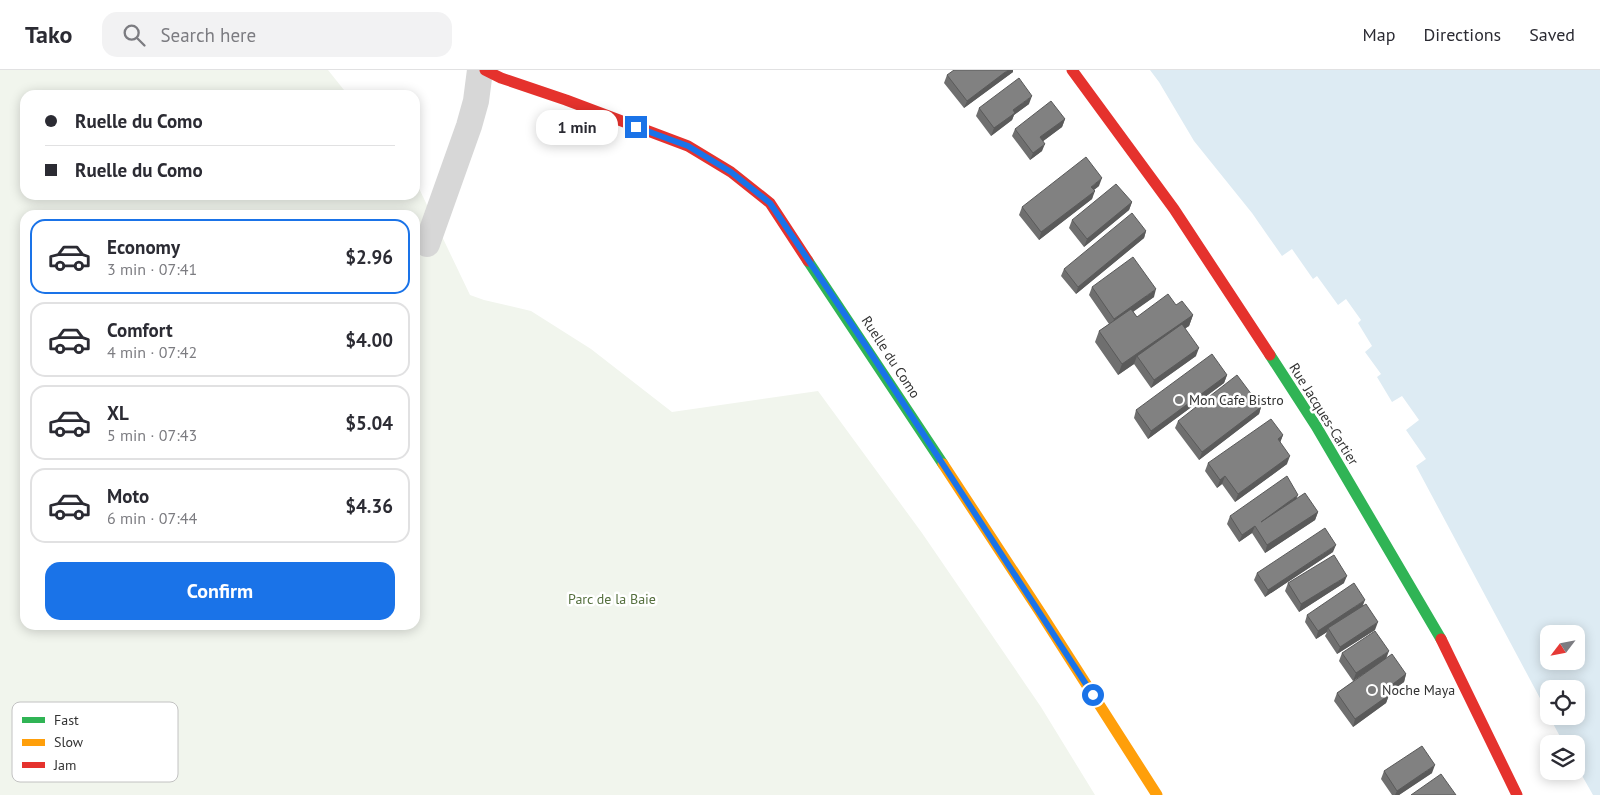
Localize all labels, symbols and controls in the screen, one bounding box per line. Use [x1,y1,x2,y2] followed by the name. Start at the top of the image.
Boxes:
[102,12,452,57] search box
[25,19,72,50] text: Tako
[120,21,148,49] icon: search
[160,23,256,47] text: Search here
[1363,23,1395,46] text: Map
[1423,23,1501,46] text: Directions
[1529,23,1575,46] text: Saved
[75,109,203,133] text: Ruelle du Como
[536,110,618,144] callout: 1 min
[625,116,647,138] route end
[557,117,597,137] text: 1 min
[75,158,203,182] text: Ruelle du Como
[47,234,92,279] icon: car
[107,235,180,259] text: Economy
[345,245,393,269] text: $2.96
[107,259,197,279] text: 3 min · 07:41
[858,312,924,402] street label: Ruelle du Como
[47,317,92,362] icon: car
[107,318,173,342] text: Comfort
[345,328,393,352] text: $4.00
[107,342,197,362] text: 4 min · 07:42
[1285,360,1363,469] street label: Rue Jacques-Cartier
[1189,391,1284,409] place label: Mon Cafe Bistro
[1173,394,1185,406] marker: Mon Cafe Bistro
[47,400,92,445] icon: car
[107,401,129,425] text: XL
[345,411,393,435] text: $5.04
[107,425,197,445] text: 5 min · 07:43
[47,483,92,528] icon: car
[107,484,149,508] text: Moto
[345,494,393,518] text: $4.36
[107,508,197,528] text: 6 min · 07:44
[45,562,395,620] button: Confirm
[568,590,656,608] park label: Parc de la Baie
[1540,625,1585,670] north arrow
[1540,625,1585,780] map controls
[1540,680,1585,725] button: locate
[1382,681,1455,699] place label: Noche Maya
[1082,684,1104,706] route start
[1366,684,1378,696] marker: Noche Maya
[12,702,178,782] legend
[54,711,79,729] text: Fast
[54,733,84,751] text: Slow
[1540,735,1585,780] button: layers
[53,756,76,774] text: Jam

